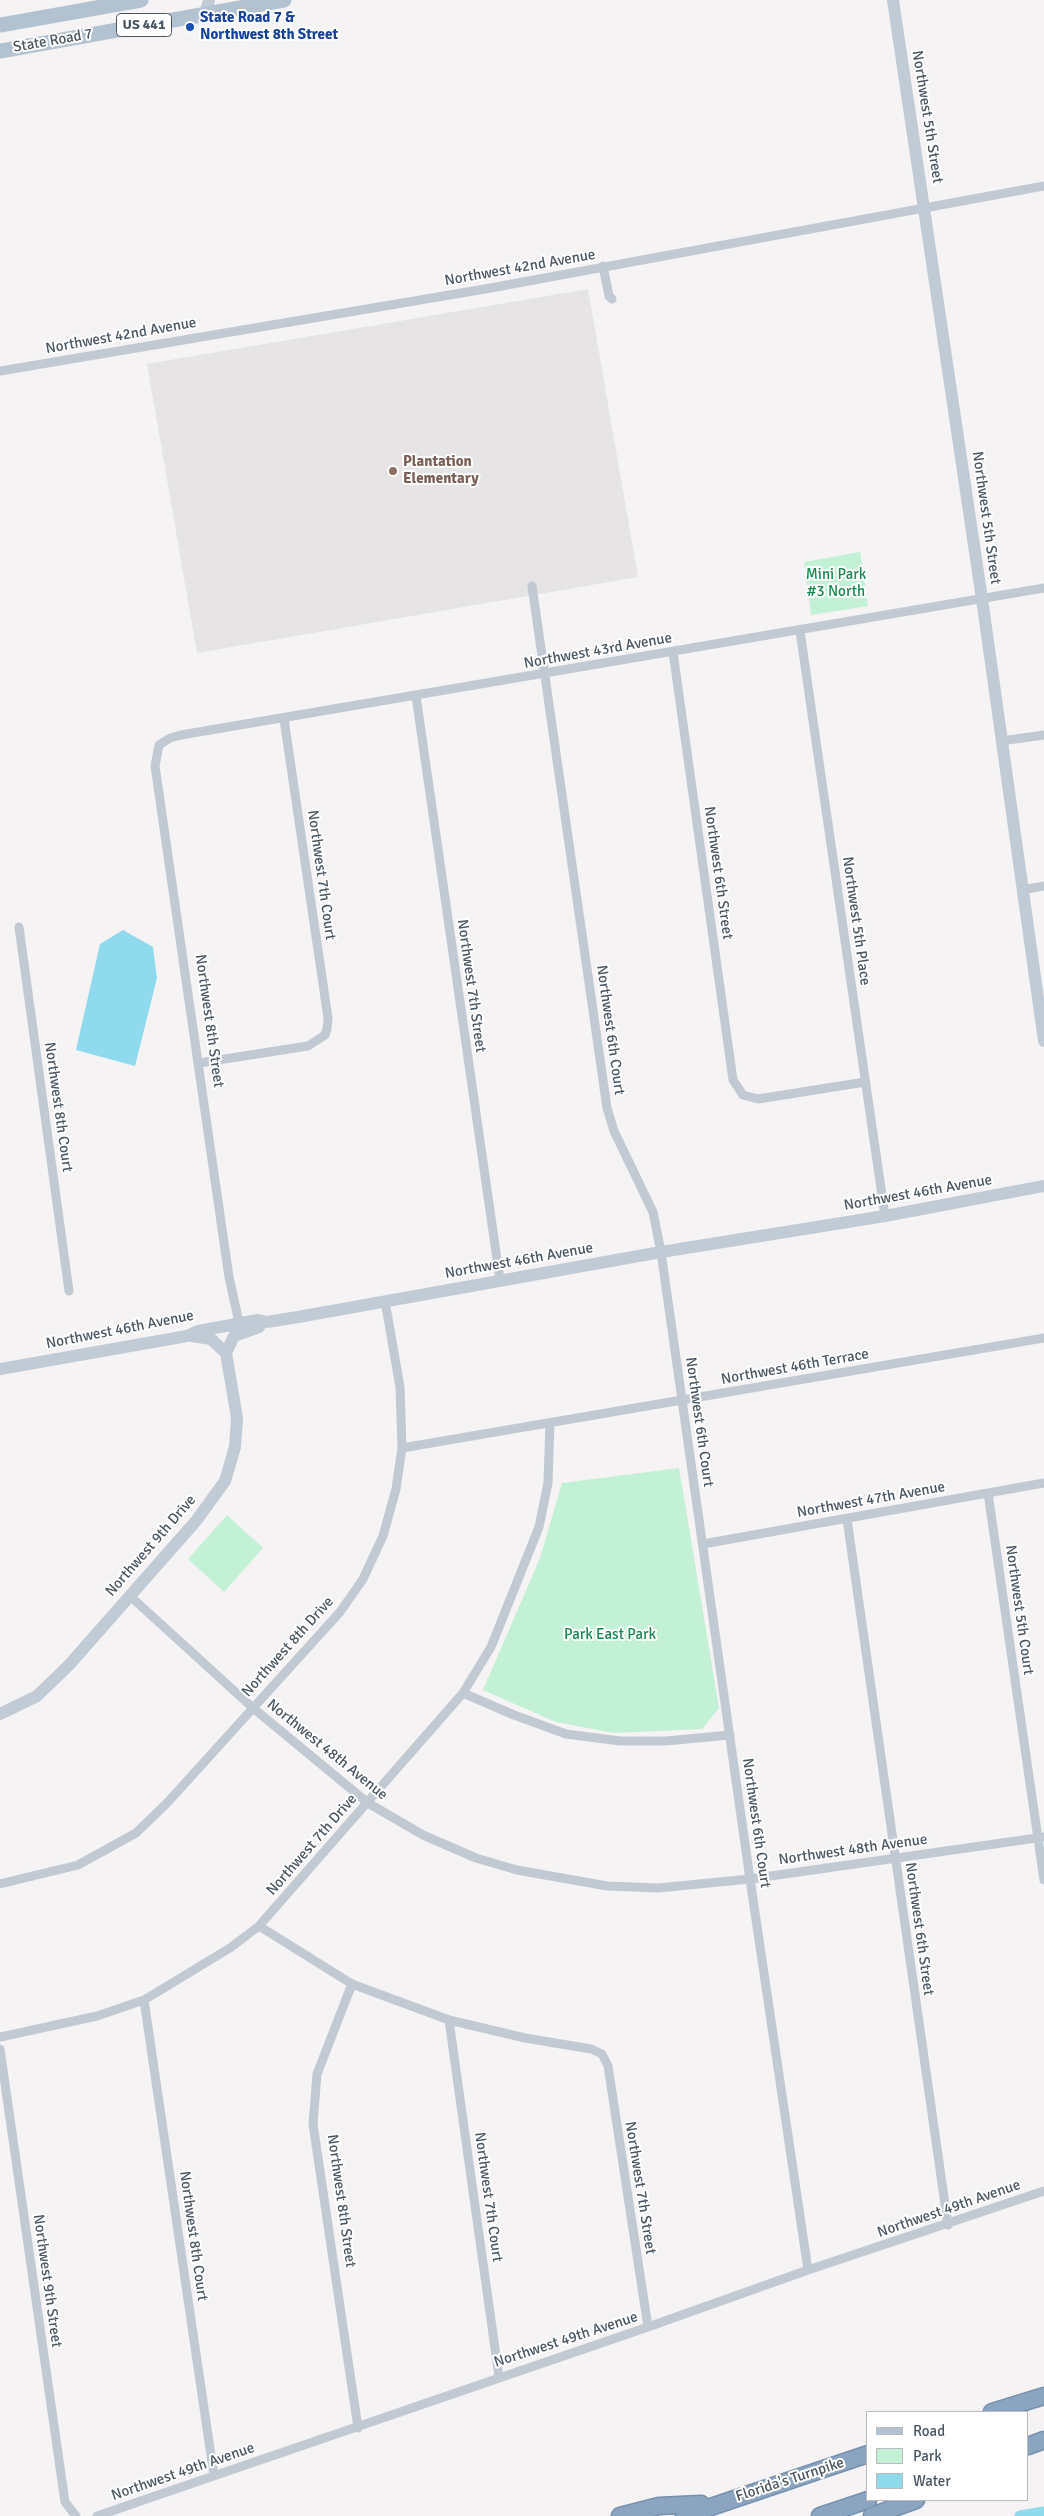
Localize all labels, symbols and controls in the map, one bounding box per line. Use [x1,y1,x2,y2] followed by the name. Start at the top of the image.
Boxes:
[200,9,338,44] place label: State Road 7 & Northwest 8th Street
[116,14,172,36] road number: US 441
[184,21,196,33] marker: State Road 7 & Northwest 8th Street
[12,25,94,57] street label: State Road 7
[908,49,946,185] street label: Northwest 5th Street
[443,246,597,290] street label: Northwest 42nd Avenue
[44,314,198,358] street label: Northwest 42nd Avenue
[968,450,1004,586] street label: Northwest 5th Street
[403,453,479,488] place label: Plantation Elementary
[387,465,399,477] marker: Plantation Elementary
[806,566,866,601] park label: Mini Park #3 North
[523,629,673,673] street label: Northwest 43rd Avenue
[700,805,736,941] street label: Northwest 6th Street
[303,809,339,941] street label: Northwest 7th Court
[838,855,874,987] street label: Northwest 5th Place
[453,918,489,1054] street label: Northwest 7th Street
[191,953,227,1089] street label: Northwest 8th Street
[592,964,628,1096] street label: Northwest 6th Court
[40,1041,76,1173] street label: Northwest 8th Court
[843,1171,993,1215] street label: Northwest 46th Avenue
[444,1239,594,1283] street label: Northwest 46th Avenue
[45,1307,195,1353] street label: Northwest 46th Avenue
[720,1345,870,1389] street label: Northwest 46th Terrace
[681,1356,717,1488] street label: Northwest 6th Court
[796,1478,946,1522] street label: Northwest 47th Avenue
[102,1492,200,1600] street label: Northwest 9th Drive
[1001,1544,1037,1676] street label: Northwest 5th Court
[238,1593,338,1701] street label: Northwest 8th Drive
[564,1626,656,1644] park label: Park East Park
[263,1696,391,1804] street label: Northwest 48th Avenue
[738,1757,774,1889] street label: Northwest 6th Court
[263,1791,361,1899] street label: Northwest 7th Drive
[777,1831,929,1869] street label: Northwest 48th Avenue
[901,1861,937,1997] street label: Northwest 6th Street
[621,2120,659,2256] street label: Northwest 7th Street
[470,2131,506,2263] street label: Northwest 7th Court
[323,2133,359,2269] street label: Northwest 8th Street
[175,2170,211,2302] street label: Northwest 8th Court
[875,2176,1023,2242] street label: Northwest 49th Avenue
[29,2213,65,2349] street label: Northwest 9th Street
[492,2308,640,2372] street label: Northwest 49th Avenue
[866,2411,1029,2501] legend
[913,2422,945,2440] text: Road
[109,2439,257,2505] street label: Northwest 49th Avenue
[913,2447,942,2465] text: Park
[733,2454,847,2506] street label: Florida's Turnpike
[913,2472,951,2490] text: Water

